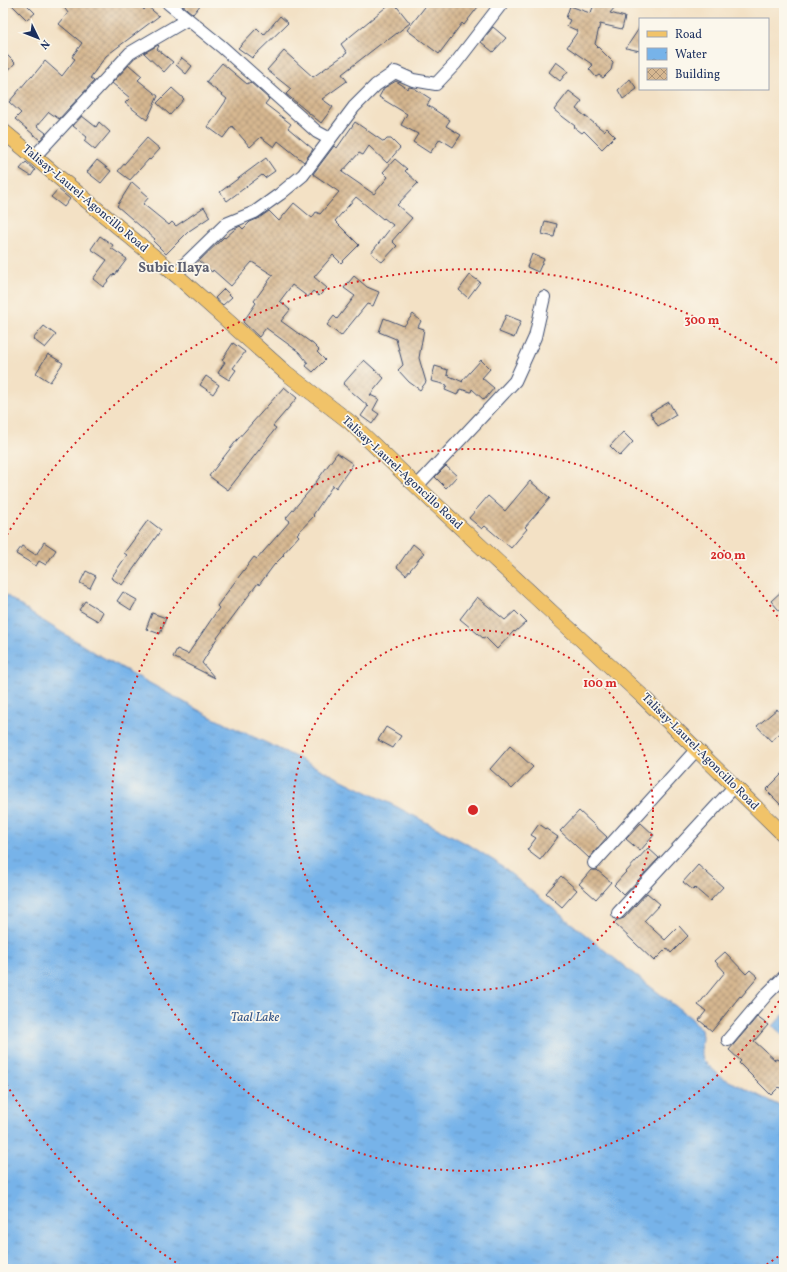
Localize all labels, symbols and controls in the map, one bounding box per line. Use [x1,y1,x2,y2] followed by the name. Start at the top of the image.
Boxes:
[18,18,58,58] north arrow
[639,18,769,90] legend
[675,27,702,43] text: Road
[36,36,52,52] text: N
[675,47,707,63] text: Water
[675,67,720,83] text: Building
[19,142,151,256] street label: Talisay-Laurel-Agoncillo Road
[138,259,210,278] district label: Subic Ilaya
[685,313,720,329] text: 300 m
[338,413,466,533] street label: Talisay-Laurel-Agoncillo Road
[710,548,746,564] text: 200 m
[583,676,617,692] text: 100 m
[638,690,762,814] street label: Talisay-Laurel-Agoncillo Road
[466,803,480,817] centre of rings
[231,1009,279,1027] water label: Taal Lake

